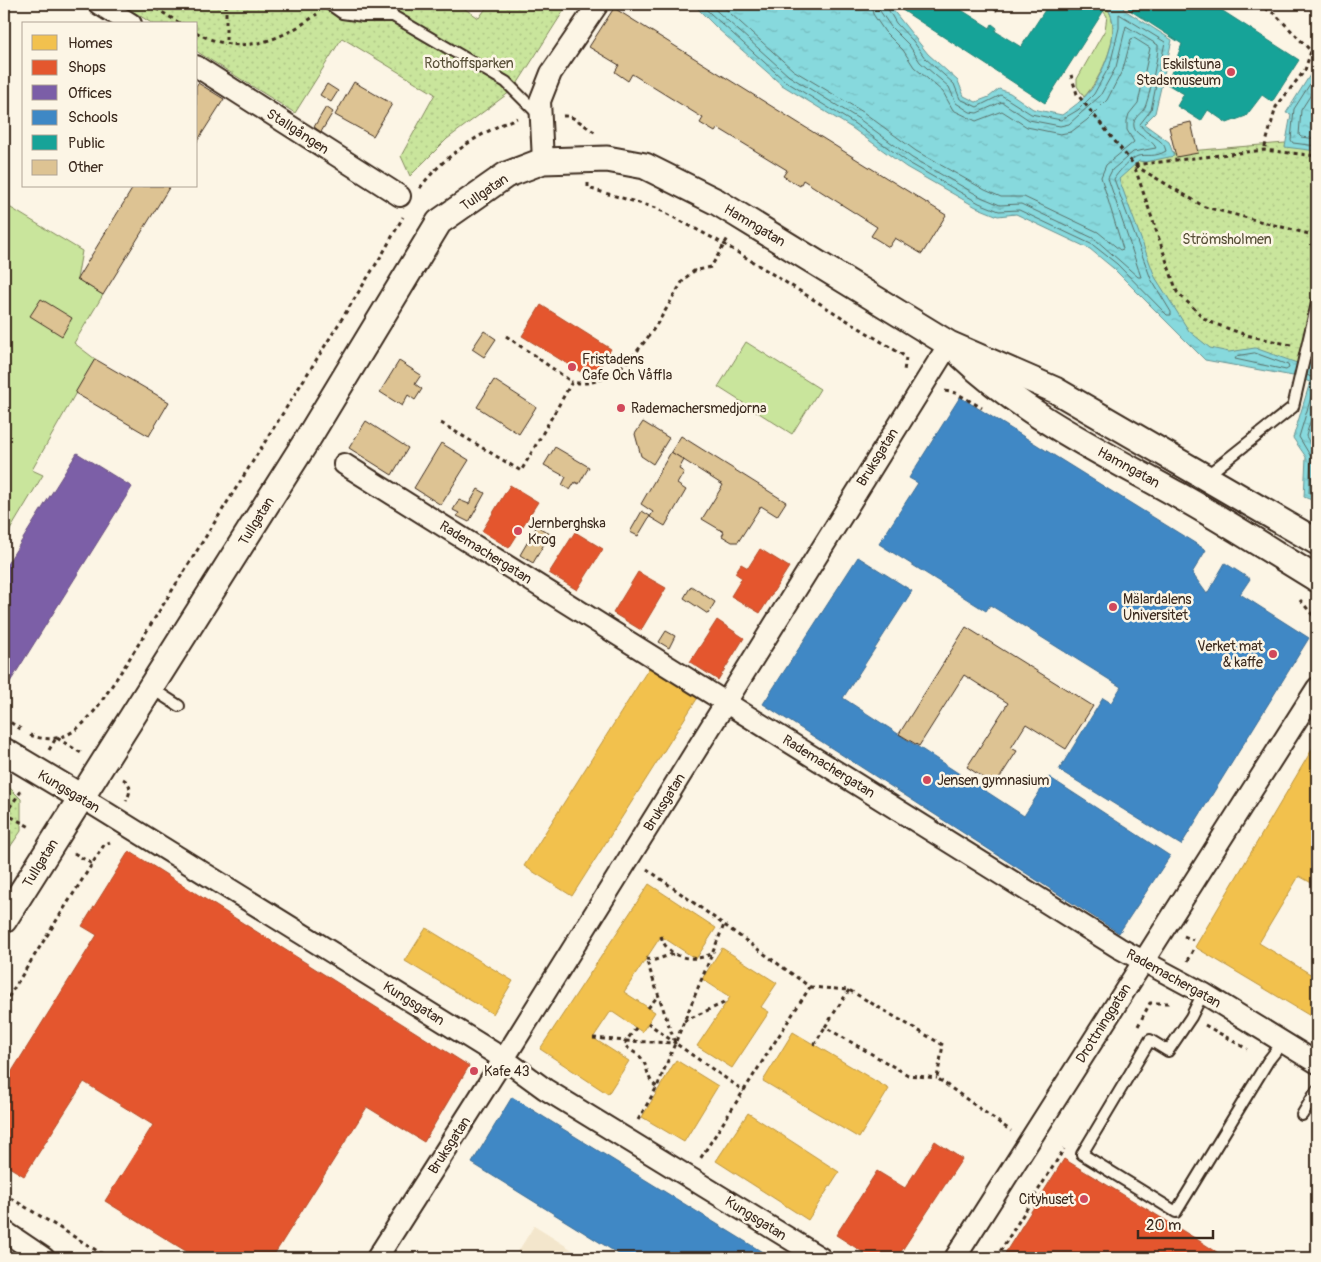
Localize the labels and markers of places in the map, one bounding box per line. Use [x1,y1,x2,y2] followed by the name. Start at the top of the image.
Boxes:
[1136,56,1221,89] place label: Eskilstuna Stadsmuseum
[1225,66,1237,78] marker: Eskilstuna Stadsmuseum
[582,351,672,384] place label: Fristadens Cafe Och Våffla
[566,361,578,373] marker: Fristadens Cafe Och Våffla
[631,400,767,417] place label: Rademachersmedjorna
[615,402,627,414] marker: Rademachersmedjorna
[528,515,606,548] place label: Jernberghska Krog
[512,525,524,537] marker: Jernberghska Krog
[1123,591,1192,624] place label: Mälardalens Universitet
[1107,601,1119,613] marker: Mälardalens Universitet
[1197,638,1263,671] place label: Verket mat & kaffe
[1267,648,1279,660] marker: Verket mat & kaffe
[937,772,1050,789] place label: Jensen gymnasium
[921,774,933,786] marker: Jensen gymnasium
[484,1063,530,1080] place label: Kafe 43
[468,1065,480,1077] marker: Kafe 43
[1019,1191,1074,1208] place label: Cityhuset
[1078,1193,1090,1205] marker: Cityhuset

